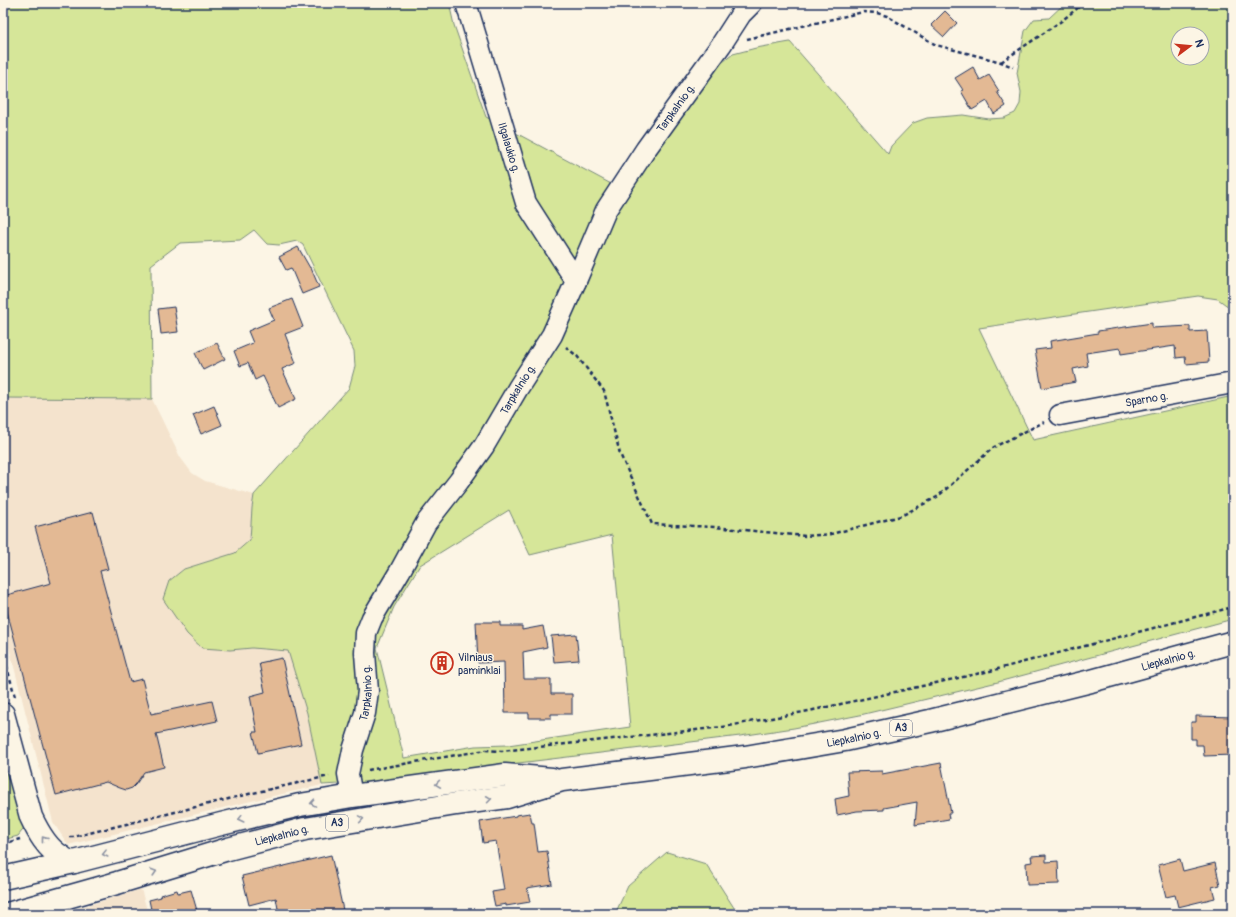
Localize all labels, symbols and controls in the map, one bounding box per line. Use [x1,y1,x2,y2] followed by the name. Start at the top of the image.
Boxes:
[1170,26,1210,66] north arrow
[1192,38,1207,49] text: N
[654,81,697,135] street label: Tarpkalnio g.
[496,121,523,175] street label: Ilgalaukio g.
[497,362,538,417] street label: Tarpkalnio g.
[1124,389,1169,409] street label: Sparno g.
[1140,646,1197,673] street label: Liepkalnio g.
[429,650,455,676] building icon: Vilniaus paminklai
[458,651,500,677] place label: Vilniaus paminklai
[356,664,375,723] street label: Tarpkalnio g.
[890,720,912,736] road number: A3
[825,726,882,750] street label: Liepkalnio g.
[435,779,441,788] one-way arrow
[486,795,492,804] one-way arrow
[310,798,316,807] one-way arrow
[238,814,245,823] one-way arrow
[326,815,348,831] road number: A3
[358,815,364,824] one-way arrow
[253,822,310,848] street label: Liepkalnio g.
[41,836,48,843] one-way arrow
[102,849,109,858] one-way arrow
[150,868,157,877] one-way arrow

